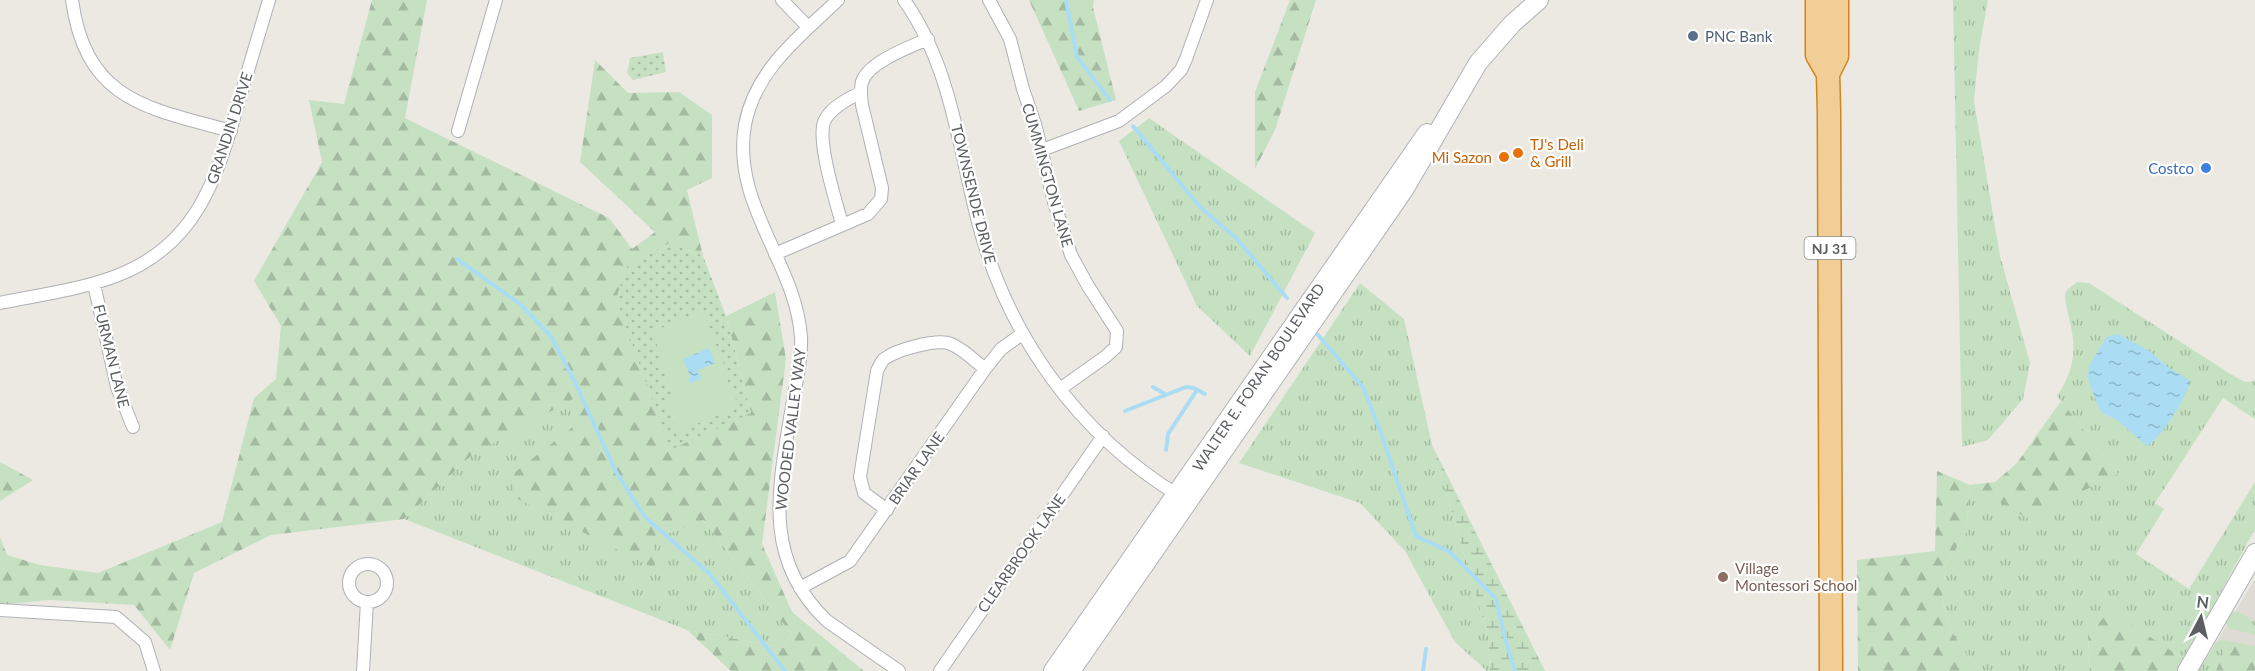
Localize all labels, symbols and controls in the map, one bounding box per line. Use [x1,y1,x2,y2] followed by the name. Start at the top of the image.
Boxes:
[1705,27,1773,45] place label: PNC Bank
[1686,29,1700,43] marker: PNC Bank
[202,70,256,186] street label: GRANDIN DRIVE
[1019,101,1077,249] street label: CUMMINGTON LANE
[948,122,1000,266] street label: TOWNSENDE DRIVE
[1530,135,1584,170] place label: TJ's Deli & Grill
[1511,146,1525,160] marker: TJ's Deli & Grill
[1432,148,1492,166] place label: Mi Sazon
[1497,150,1511,164] marker: Mi Sazon
[2148,159,2194,177] place label: Costco
[2199,161,2213,175] marker: Costco
[1804,237,1856,259] road number: NJ 31
[1188,280,1328,474] street label: WALTER E. FORAN BOULEVARD
[90,302,134,410] street label: FURMAN LANE
[771,346,809,511] street label: WOODED VALLEY WAY
[884,428,948,508] street label: BRIAR LANE
[973,490,1069,616] street label: CLEARBROOK LANE
[1735,559,1857,594] place label: Village Montessori School
[1716,570,1730,584] marker: Village Montessori School
[2171,587,2231,647] north arrow
[2196,591,2210,612] text: N

